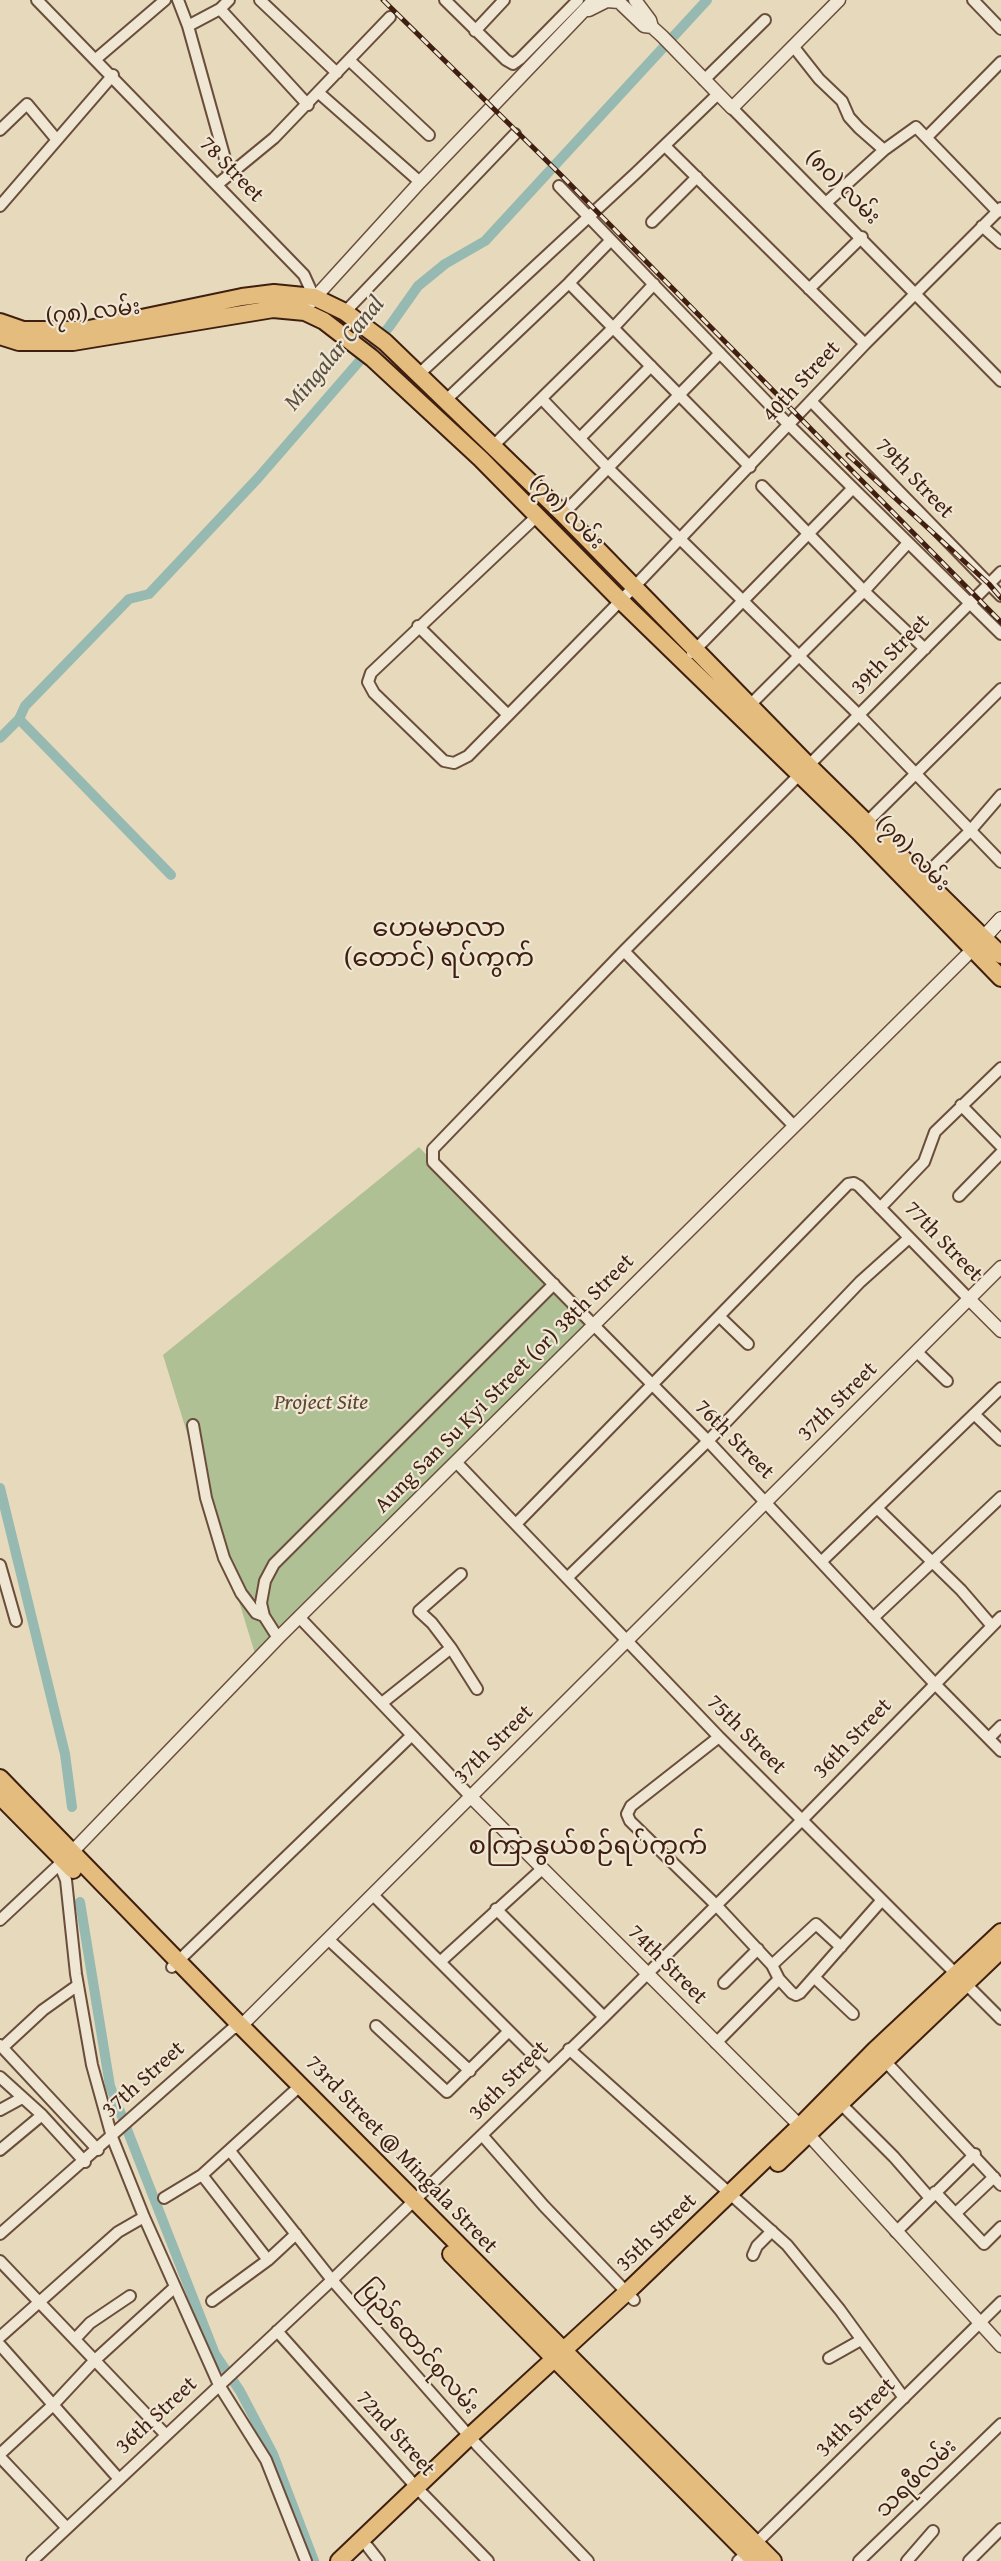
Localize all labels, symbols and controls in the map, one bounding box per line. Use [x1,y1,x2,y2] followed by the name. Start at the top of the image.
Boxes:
[193,131,269,209] street label: 78 Street
[799,145,885,231] street label: (၈၀) လမ်း
[279,291,391,417] water label: Mingalar Canal
[44,295,142,331] street label: (၇၈) လမ်း
[758,336,846,428] street label: 40th Street
[869,433,959,525] street label: 79th Street
[523,470,609,556] street label: (၇၈) လမ်း
[846,609,936,701] street label: 39th Street
[870,811,954,897] street label: (၇၈) လမ်း
[344,913,534,975] district label: ဟေမမာလာ (တောင်) ရပ်ကွက်
[898,1196,988,1288] street label: 77th Street
[370,1249,640,1519] street label: Aung San Su Kyi Street (or) 38th Street
[793,1357,883,1447] street label: 37th Street
[274,1390,368,1416] park label: Project Site
[689,1395,779,1485] street label: 76th Street
[701,1690,791,1780] street label: 75th Street
[808,1693,898,1785] street label: 36th Street
[449,1700,539,1790] street label: 37th Street
[469,1831,707,1863] district label: စကြာနွယ်စဉ်ရပ်ကွက်
[622,1920,712,2010] street label: 74th Street
[97,2036,191,2124] street label: 37th Street
[464,2036,554,2126] street label: 36th Street
[299,2050,503,2260] street label: 73rd Street @ Mingala Street
[611,2188,703,2278] street label: 35th Street
[353,2276,483,2420] street label: ပြည်ထောင်စုလမ်း
[111,2372,203,2460] street label: 36th Street
[811,2373,901,2463] street label: 34th Street
[350,2386,440,2482] street label: 72nd Street
[871,2434,963,2524] street label: သရဖီလမ်း

